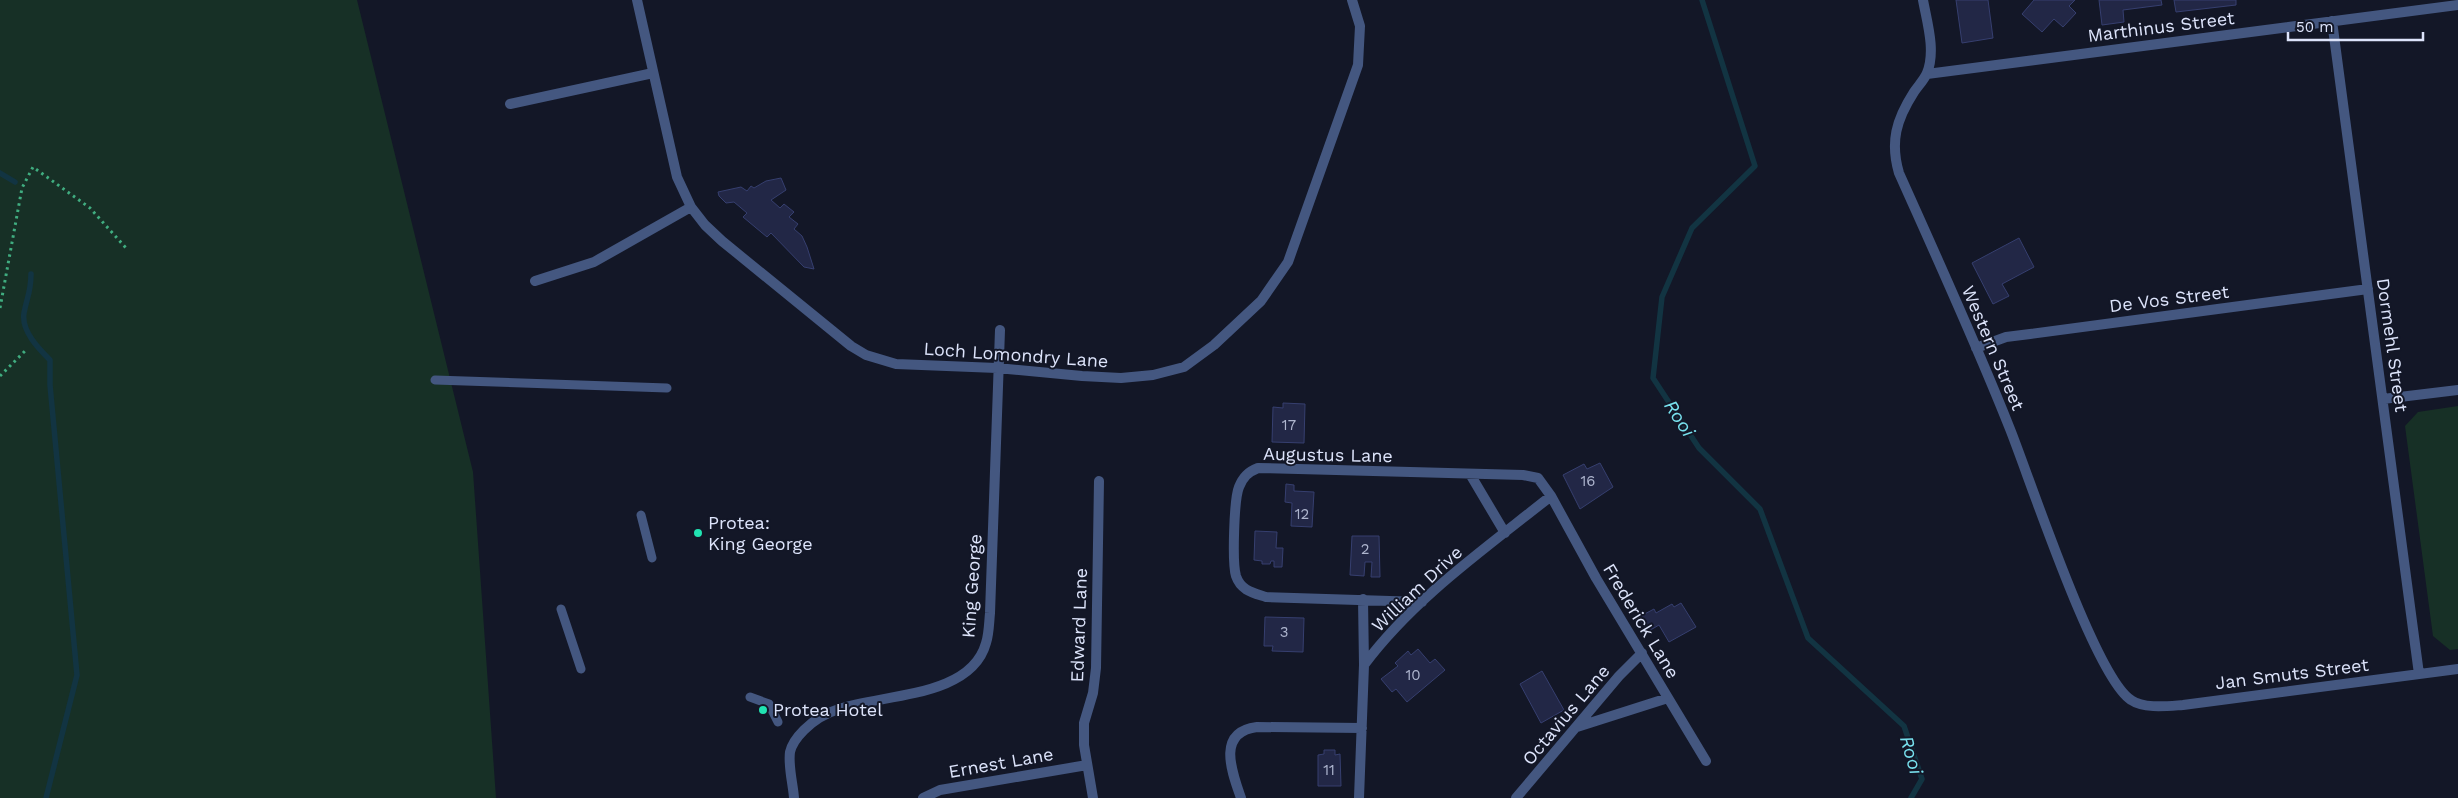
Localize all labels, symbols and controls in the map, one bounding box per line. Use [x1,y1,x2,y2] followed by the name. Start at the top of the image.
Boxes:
[2086,7,2236,46] street label: Marthinus Street
[2288,10,2423,42] scale bar
[2296,18,2333,36] text: 50 m
[2373,277,2412,414] street label: Dormehl Street
[2108,281,2230,316] street label: De Vos Street
[1958,282,2029,414] street label: Western Street
[923,338,1109,371] street label: Loch Lomondry Lane
[1659,396,1701,442] water label: Rooi
[1282,416,1296,434] house number: 17
[1263,443,1393,466] street label: Augustus Lane
[1581,472,1595,490] house number: 16
[1295,505,1309,523] house number: 12
[708,512,813,554] place label: Protea: King George
[692,527,704,539] marker: Protea: King George
[957,533,986,639] street label: King George
[1361,540,1369,558] house number: 2
[1367,541,1466,636] street label: William Drive
[1599,560,1684,682] street label: Frederick Lane
[1066,567,1091,683] street label: Edward Lane
[1280,623,1288,641] house number: 3
[2214,654,2370,693] street label: Jan Smuts Street
[1518,660,1614,769] street label: Octavius Lane
[1405,666,1421,684] house number: 10
[773,699,883,720] place label: Protea Hotel
[757,704,769,716] marker: Protea Hotel
[1895,733,1928,778] water label: Rooi
[947,743,1055,782] street label: Ernest Lane
[1323,761,1335,779] house number: 11

